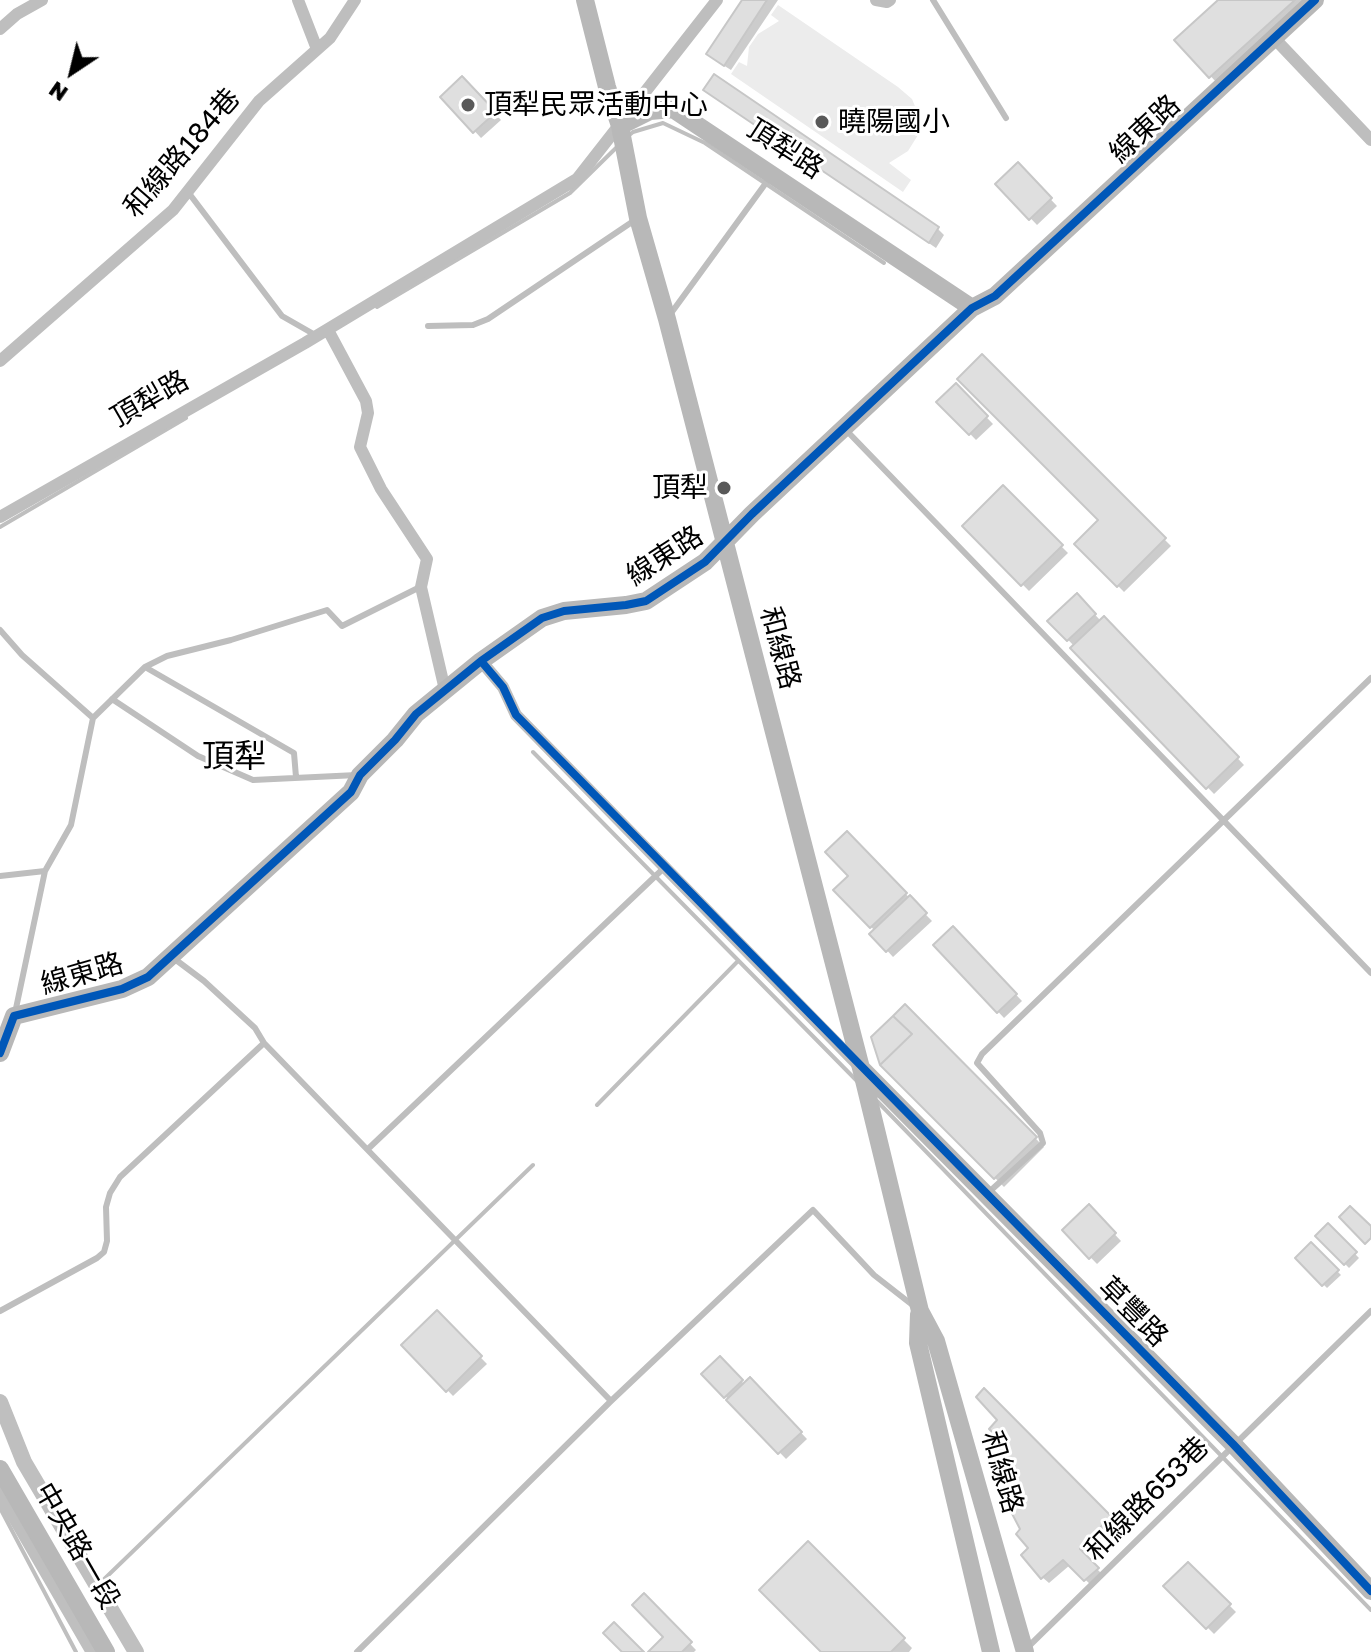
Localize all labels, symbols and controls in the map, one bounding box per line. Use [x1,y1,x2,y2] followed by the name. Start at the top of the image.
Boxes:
[32,32,112,112] north arrow
[43,76,73,108] text: N
[117,82,247,224] street label: 和線路184巷
[484,88,708,122] place label: 頂犁民眾活動中心
[1103,88,1187,170] street label: 線東路
[459,96,477,114] marker: 頂犁民眾活動中心
[838,105,950,139] place label: 曉陽國小
[741,112,829,186] street label: 頂犁路
[813,113,831,131] marker: 曉陽國小
[105,363,195,435] street label: 頂犁路
[652,471,708,505] place label: 頂犁
[715,479,733,497] marker: 頂犁
[621,519,709,593] street label: 線東路
[753,603,807,693] street label: 和線路
[202,738,266,776] district label: 頂犁
[37,946,127,1002] street label: 線東路
[1091,1270,1175,1354] street label: 草豐路
[974,1427,1030,1517] street label: 和線路
[1078,1430,1216,1568] street label: 和線路653巷
[27,1477,127,1615] street label: 中央路一段

